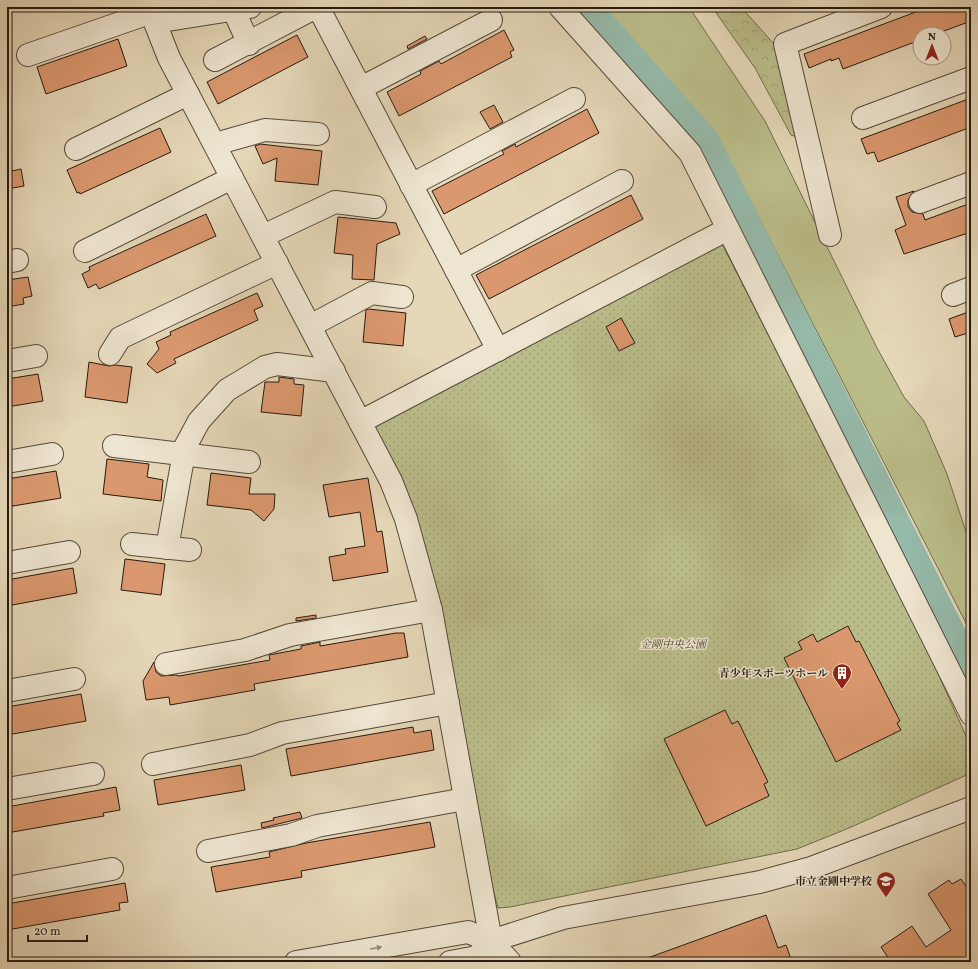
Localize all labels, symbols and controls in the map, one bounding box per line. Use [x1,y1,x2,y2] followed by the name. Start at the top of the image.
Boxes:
[912,26,952,66] north arrow
[928,30,936,45] text: N
[640,638,708,653] park label: 金剛中央公園
[831,662,853,690] building icon: 青少年スポーツホール
[719,667,828,682] place label: 青少年スポーツホール
[875,870,897,898] school or university icon: 市立金剛中学校
[795,875,872,890] place label: 市立金剛中学校
[28,917,87,943] scale bar
[34,924,61,940] text: 20 m
[370,944,382,950] one-way arrow

